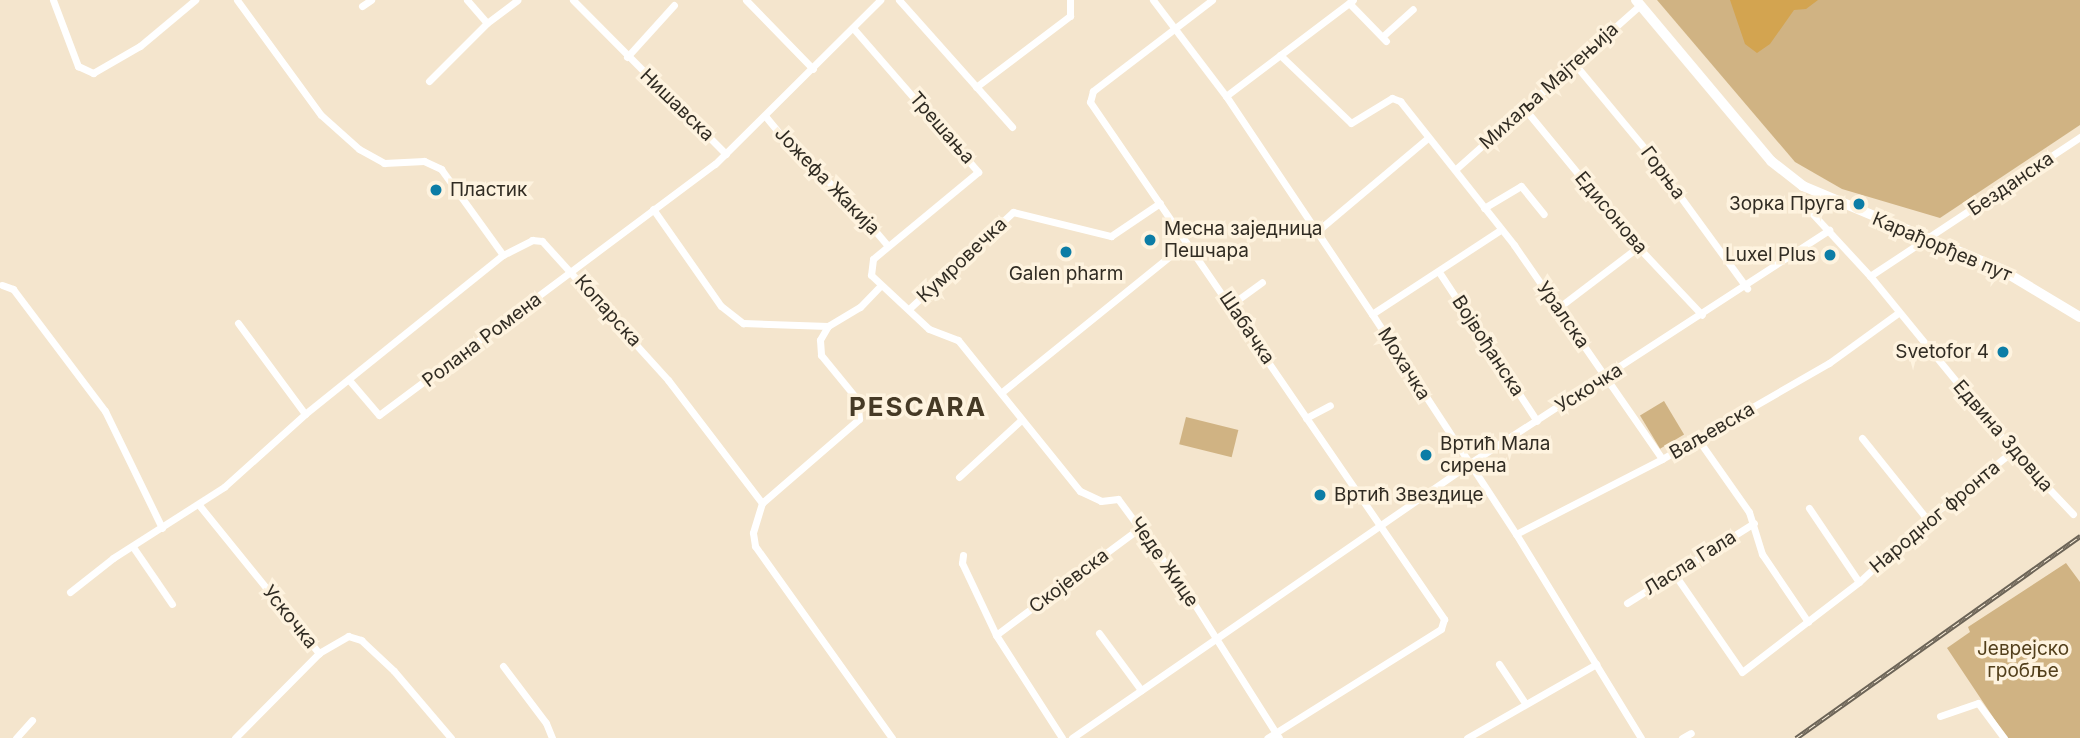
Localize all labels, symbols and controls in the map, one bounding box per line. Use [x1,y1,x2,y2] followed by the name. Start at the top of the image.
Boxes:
[1475,18,1623,154] street label: Михаља Мајтењија
[635,64,719,146] street label: Нишавска
[905,87,979,169] street label: Трешања
[770,122,884,240] street label: Јожефа Жакија
[1636,142,1690,204] street label: Горња
[1964,147,2058,221] street label: Безданска
[1570,167,1652,259] street label: Едисонова
[450,179,527,201] place label: Пластик
[428,182,444,198] marker: Пластик
[1729,193,1845,215] place label: Зорка Пруга
[1851,196,1867,212] marker: Зорка Пруга
[1869,207,2015,287] street label: Карађорђев пут
[912,213,1012,307] street label: Кумровечка
[1164,218,1322,262] place label: Месна заједница Пешчара
[1142,232,1158,248] marker: Месна заједница Пешчара
[1058,244,1074,260] marker: Galen pharm
[1725,244,1816,266] place label: Luxel Plus
[1822,247,1838,263] marker: Luxel Plus
[1009,263,1123,285] place label: Galen pharm
[570,270,646,352] street label: Копарска
[1532,277,1594,353] street label: Уралска
[1214,287,1280,369] street label: Шабачка
[418,288,546,392] street label: Ролана Ромена
[1447,291,1529,401] street label: Војвођанска
[1373,324,1435,404] street label: Мохачка
[1895,341,1989,363] place label: Svetofor 4
[1995,344,2011,360] marker: Svetofor 4
[1551,359,1627,417] street label: Ускочка
[1948,376,2058,496] street label: Едвина Здовца
[850,391,986,423] district label: PESCARA
[1665,398,1759,464] street label: Ваљевска
[1440,433,1550,477] place label: Вртић Мала сирена
[1418,447,1434,463] marker: Вртић Мала сирена
[1865,456,2005,578] street label: Народног фронта
[1334,484,1484,506] place label: Вртић Звездице
[1312,487,1328,503] marker: Вртић Звездице
[1125,513,1203,611] street label: Чеде Жице
[1640,526,1740,600] street label: Ласла Гала
[1025,544,1113,618] street label: Скојевска
[258,581,322,653] street label: Ускочка
[1977,638,2069,682] park label: Јеврејско гробље

